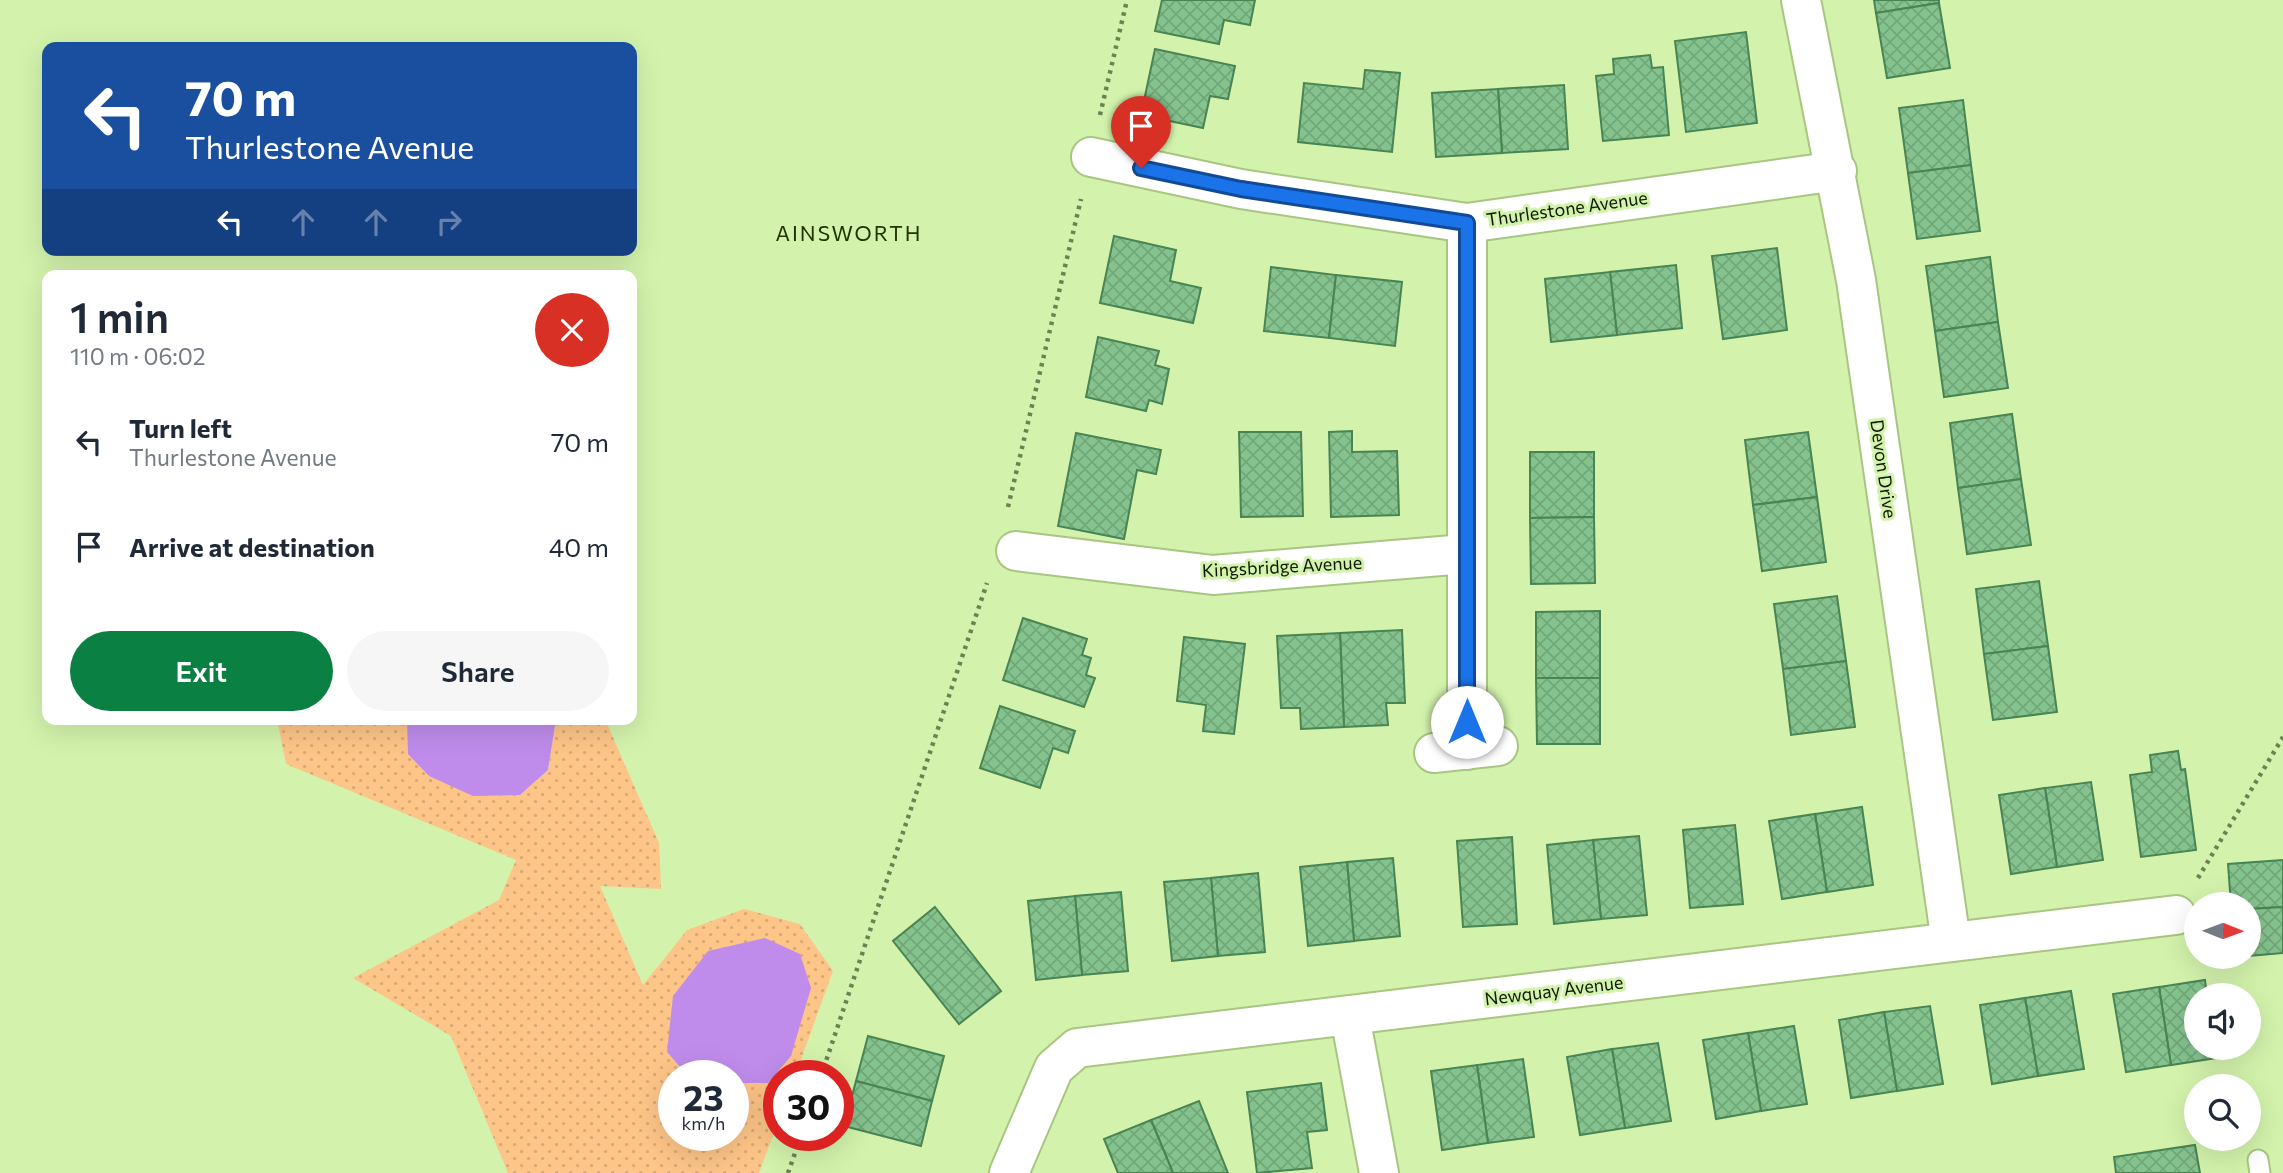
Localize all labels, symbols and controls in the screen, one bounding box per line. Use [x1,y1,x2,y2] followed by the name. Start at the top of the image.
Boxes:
[185,66,296,126] text: 70 m
[70,70,161,161] icon: left
[1111,96,1171,168] pin
[1122,107,1160,145] icon: arrive
[185,126,474,166] text: Thurlestone Avenue
[1485,186,1649,230] street label: Thurlestone Avenue
[211,203,249,241] icon: left
[284,203,322,241] icon: ahead
[357,203,395,241] icon: ahead
[430,203,468,241] icon: right
[775,220,923,245] district label: AINSWORTH
[70,290,169,342] text: 1 min
[535,293,609,367] button: close
[70,342,205,370] text: 110 m · 06:02
[129,412,232,443] text: Turn left
[1866,418,1902,520] street label: Devon Drive
[70,423,108,461] icon: left
[551,426,609,457] text: 70 m
[129,443,337,471] text: Thurlestone Avenue
[70,528,108,566] icon: arrive
[129,531,375,562] text: Arrive at destination
[549,531,609,562] text: 40 m
[1201,551,1363,581] street label: Kingsbridge Avenue
[70,631,333,711] button: Exit
[347,631,609,711] button: Share
[1430,685,1504,759] position arrow
[2184,892,2261,970] north arrow
[2184,892,2261,1151] map controls
[1483,971,1624,1009] street label: Newquay Avenue
[2184,983,2261,1060] button: sound
[763,1060,854,1151] speed limit sign: 30
[2184,1074,2261,1151] button: search
[683,1075,724,1118] text: 23
[682,1112,725,1134] text: km/h

